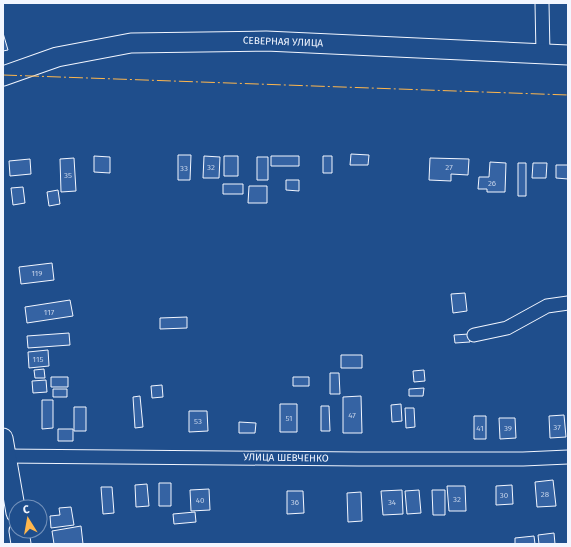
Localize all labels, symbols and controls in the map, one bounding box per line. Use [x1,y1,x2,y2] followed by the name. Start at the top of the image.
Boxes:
[243,35,324,49] street label: СЕВЕРНАЯ УЛИЦА
[207,163,215,172] house number: 32
[445,163,453,172] house number: 27
[180,164,188,173] house number: 33
[64,171,72,180] house number: 35
[488,179,496,188] house number: 26
[31,269,43,278] house number: 119
[44,308,55,317] house number: 117
[33,355,43,364] house number: 115
[348,411,356,420] house number: 47
[285,414,293,423] house number: 51
[194,417,202,426] house number: 53
[553,423,561,432] house number: 37
[476,424,484,433] house number: 41
[504,424,512,433] house number: 39
[243,451,329,465] street label: УЛИЦА ШЕВЧЕНКО
[541,490,550,499] house number: 28
[500,491,509,500] house number: 30
[453,495,461,504] house number: 32
[196,496,205,505] house number: 40
[291,498,299,507] house number: 36
[388,498,397,507] house number: 34
[8,499,48,539] north arrow
[22,503,31,517] text: С

